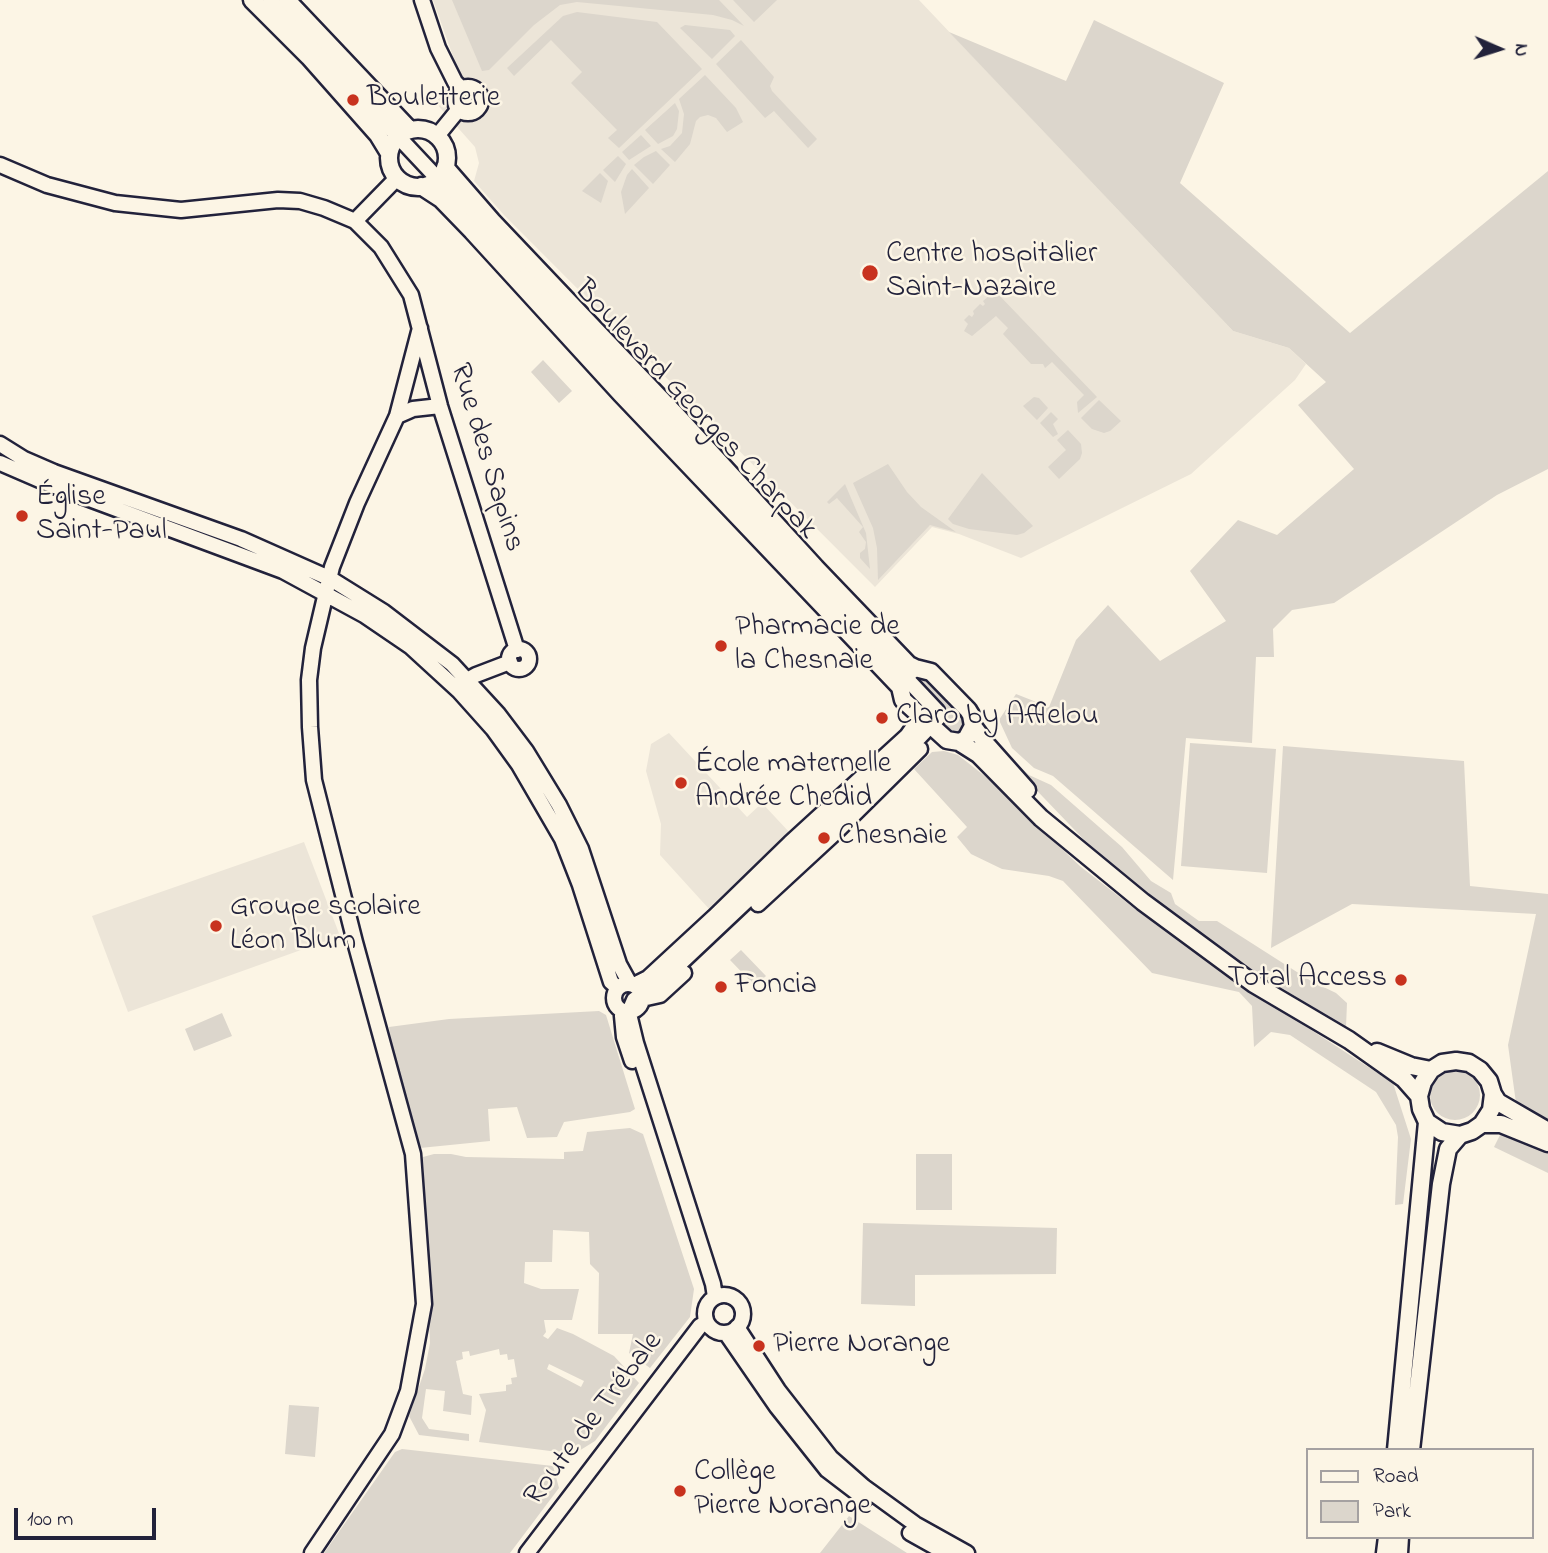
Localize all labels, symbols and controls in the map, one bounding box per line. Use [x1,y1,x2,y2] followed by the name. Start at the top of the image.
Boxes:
[1464,14,1534,84] north arrow
[1507,43,1534,57] text: N
[367,82,500,118] place label: Bouletterie
[345,92,361,108] marker: Bouletterie
[886,238,1097,308] place label: Centre hospitalier Saint-Nazaire
[860,263,880,283] marker: Centre hospitalier Saint-Nazaire
[564,274,824,548] street label: Boulevard Georges Charpak
[439,360,531,556] street label: Rue des Sapins
[36,481,167,552] place label: Église Saint-Paul
[14,508,30,524] marker: Église Saint-Paul
[735,611,900,682] place label: Pharmacie de la Chesnaie
[713,638,729,654] marker: Pharmacie de la Chesnaie
[896,700,1098,736] place label: Claro by Afflelou
[874,710,890,726] marker: Claro by Afflelou
[695,748,891,818] place label: École maternelle Andrée Chedid
[673,775,689,791] marker: École maternelle Andrée Chedid
[838,820,947,856] place label: Chesnaie
[816,830,832,846] marker: Chesnaie
[230,891,421,962] place label: Groupe scolaire Léon Blum
[208,918,224,934] marker: Groupe scolaire Léon Blum
[1227,962,1387,998] place label: Total Access
[735,969,817,1005] place label: Foncia
[1393,972,1409,988] marker: Total Access
[713,979,729,995] marker: Foncia
[518,1326,672,1514] street label: Route de Trébale
[773,1328,950,1364] place label: Pierre Norange
[751,1338,767,1354] marker: Pierre Norange
[1306,1448,1534,1539] legend
[694,1456,871,1526] place label: Collège Pierre Norange
[1373,1462,1419,1492] text: Road
[672,1483,688,1499] marker: Collège Pierre Norange
[18,1494,159,1538] scale bar
[1373,1497,1411,1527] text: Park
[27,1505,73,1535] text: 100 m

